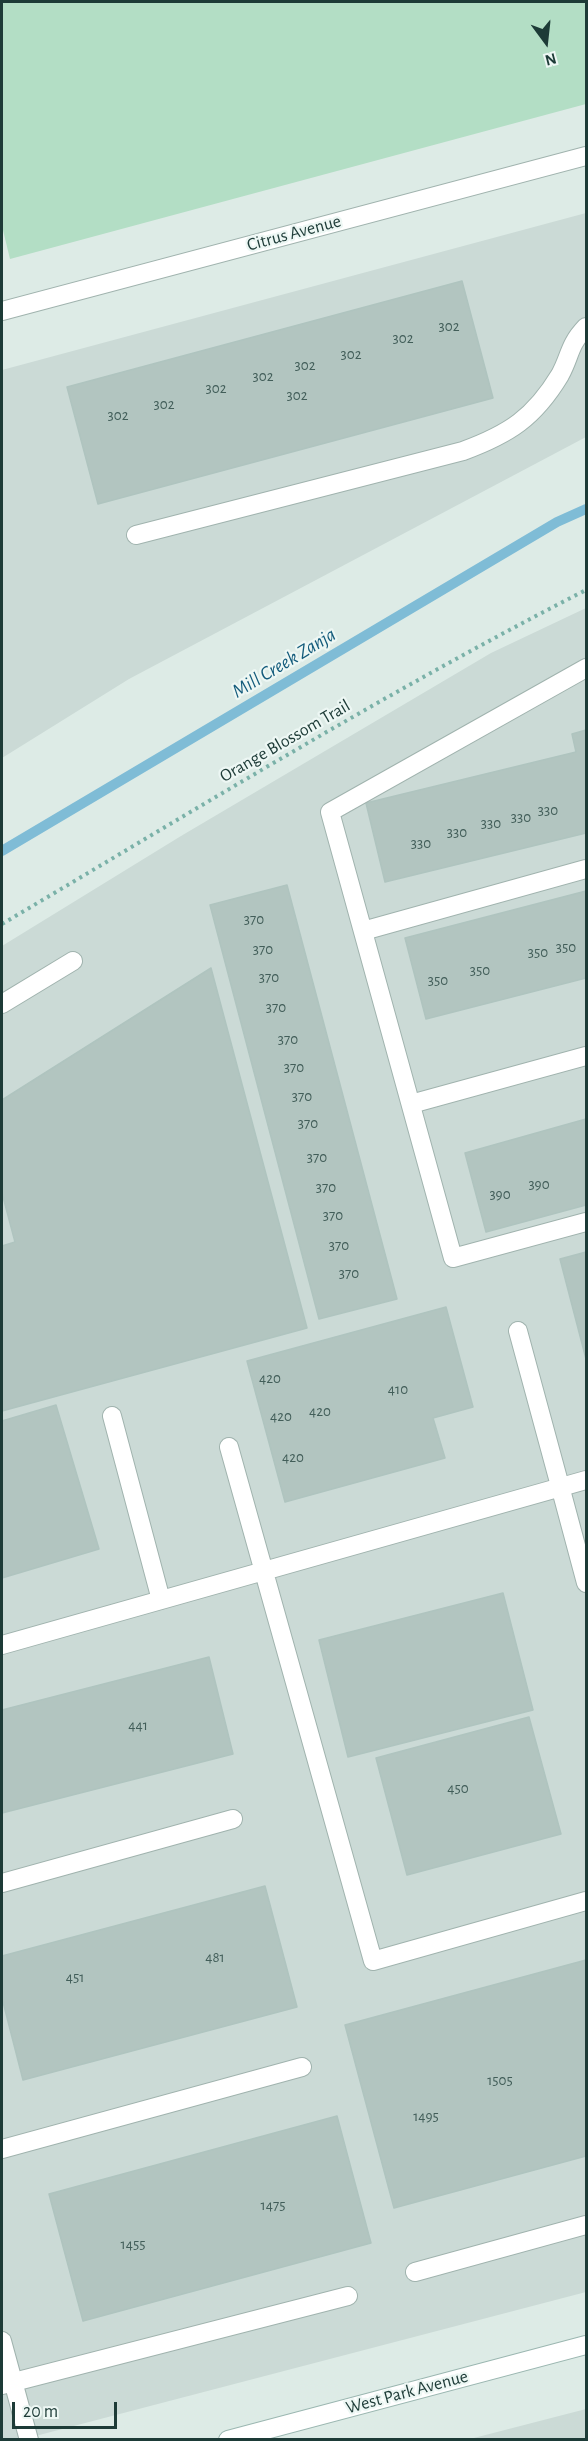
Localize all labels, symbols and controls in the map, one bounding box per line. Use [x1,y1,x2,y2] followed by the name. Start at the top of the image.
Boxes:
[516,12,576,72] north arrow
[543,50,558,69] text: N
[245,210,343,256] street label: Citrus Avenue
[439,317,459,335] house number: 302
[393,329,413,347] house number: 302
[341,345,361,363] house number: 302
[295,356,315,374] house number: 302
[253,367,273,385] house number: 302
[206,379,226,397] house number: 302
[287,386,307,404] house number: 302
[154,395,174,413] house number: 302
[108,406,128,424] house number: 302
[228,623,340,703] water label: Mill Creek Zanja
[216,695,354,787] street label: Orange Blossom Trail
[538,801,558,819] house number: 330
[511,808,531,826] house number: 330
[481,814,501,832] house number: 330
[447,823,467,841] house number: 330
[411,834,431,852] house number: 330
[244,910,264,928] house number: 370
[556,938,576,956] house number: 350
[253,940,273,958] house number: 370
[528,943,548,961] house number: 350
[470,961,490,979] house number: 350
[259,968,279,986] house number: 370
[428,971,448,989] house number: 350
[266,998,286,1016] house number: 370
[278,1030,298,1048] house number: 370
[284,1058,304,1076] house number: 370
[292,1087,312,1105] house number: 370
[298,1114,318,1132] house number: 370
[307,1148,327,1166] house number: 370
[528,1175,550,1193] house number: 390
[316,1178,336,1196] house number: 370
[489,1185,511,1203] house number: 390
[323,1206,343,1224] house number: 370
[329,1236,349,1254] house number: 370
[339,1264,359,1282] house number: 370
[259,1369,281,1387] house number: 420
[388,1380,408,1398] house number: 410
[309,1402,331,1420] house number: 420
[270,1407,292,1425] house number: 420
[282,1448,304,1466] house number: 420
[128,1716,148,1734] house number: 441
[447,1779,469,1797] house number: 450
[205,1948,225,1966] house number: 481
[66,1968,84,1986] house number: 451
[487,2071,513,2089] house number: 1505
[413,2107,439,2125] house number: 1495
[261,2196,285,2214] house number: 1475
[121,2235,145,2253] house number: 1455
[344,2365,470,2419] street label: West Park Avenue
[15,2390,120,2428] scale bar
[23,2403,58,2421] text: 20 m

